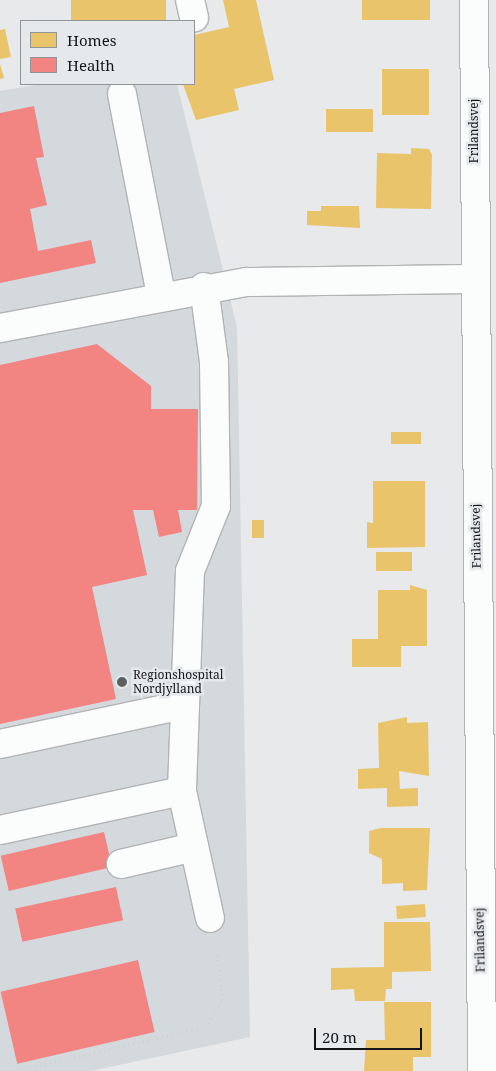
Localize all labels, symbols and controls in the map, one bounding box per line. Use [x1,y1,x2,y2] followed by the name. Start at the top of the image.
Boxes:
[20,20,195,85] legend
[67,30,117,50] text: Homes
[67,55,115,75] text: Health
[467,99,481,163] street label: Frilandsvej
[468,504,484,568] street label: Frilandsvej
[133,668,224,696] place label: Regionshospital Nordjylland
[115,675,129,689] marker: Regionshospital Nordjylland
[472,908,488,972] street label: Frilandsvej
[316,1018,424,1050] scale bar
[322,1027,357,1047] text: 20 m

